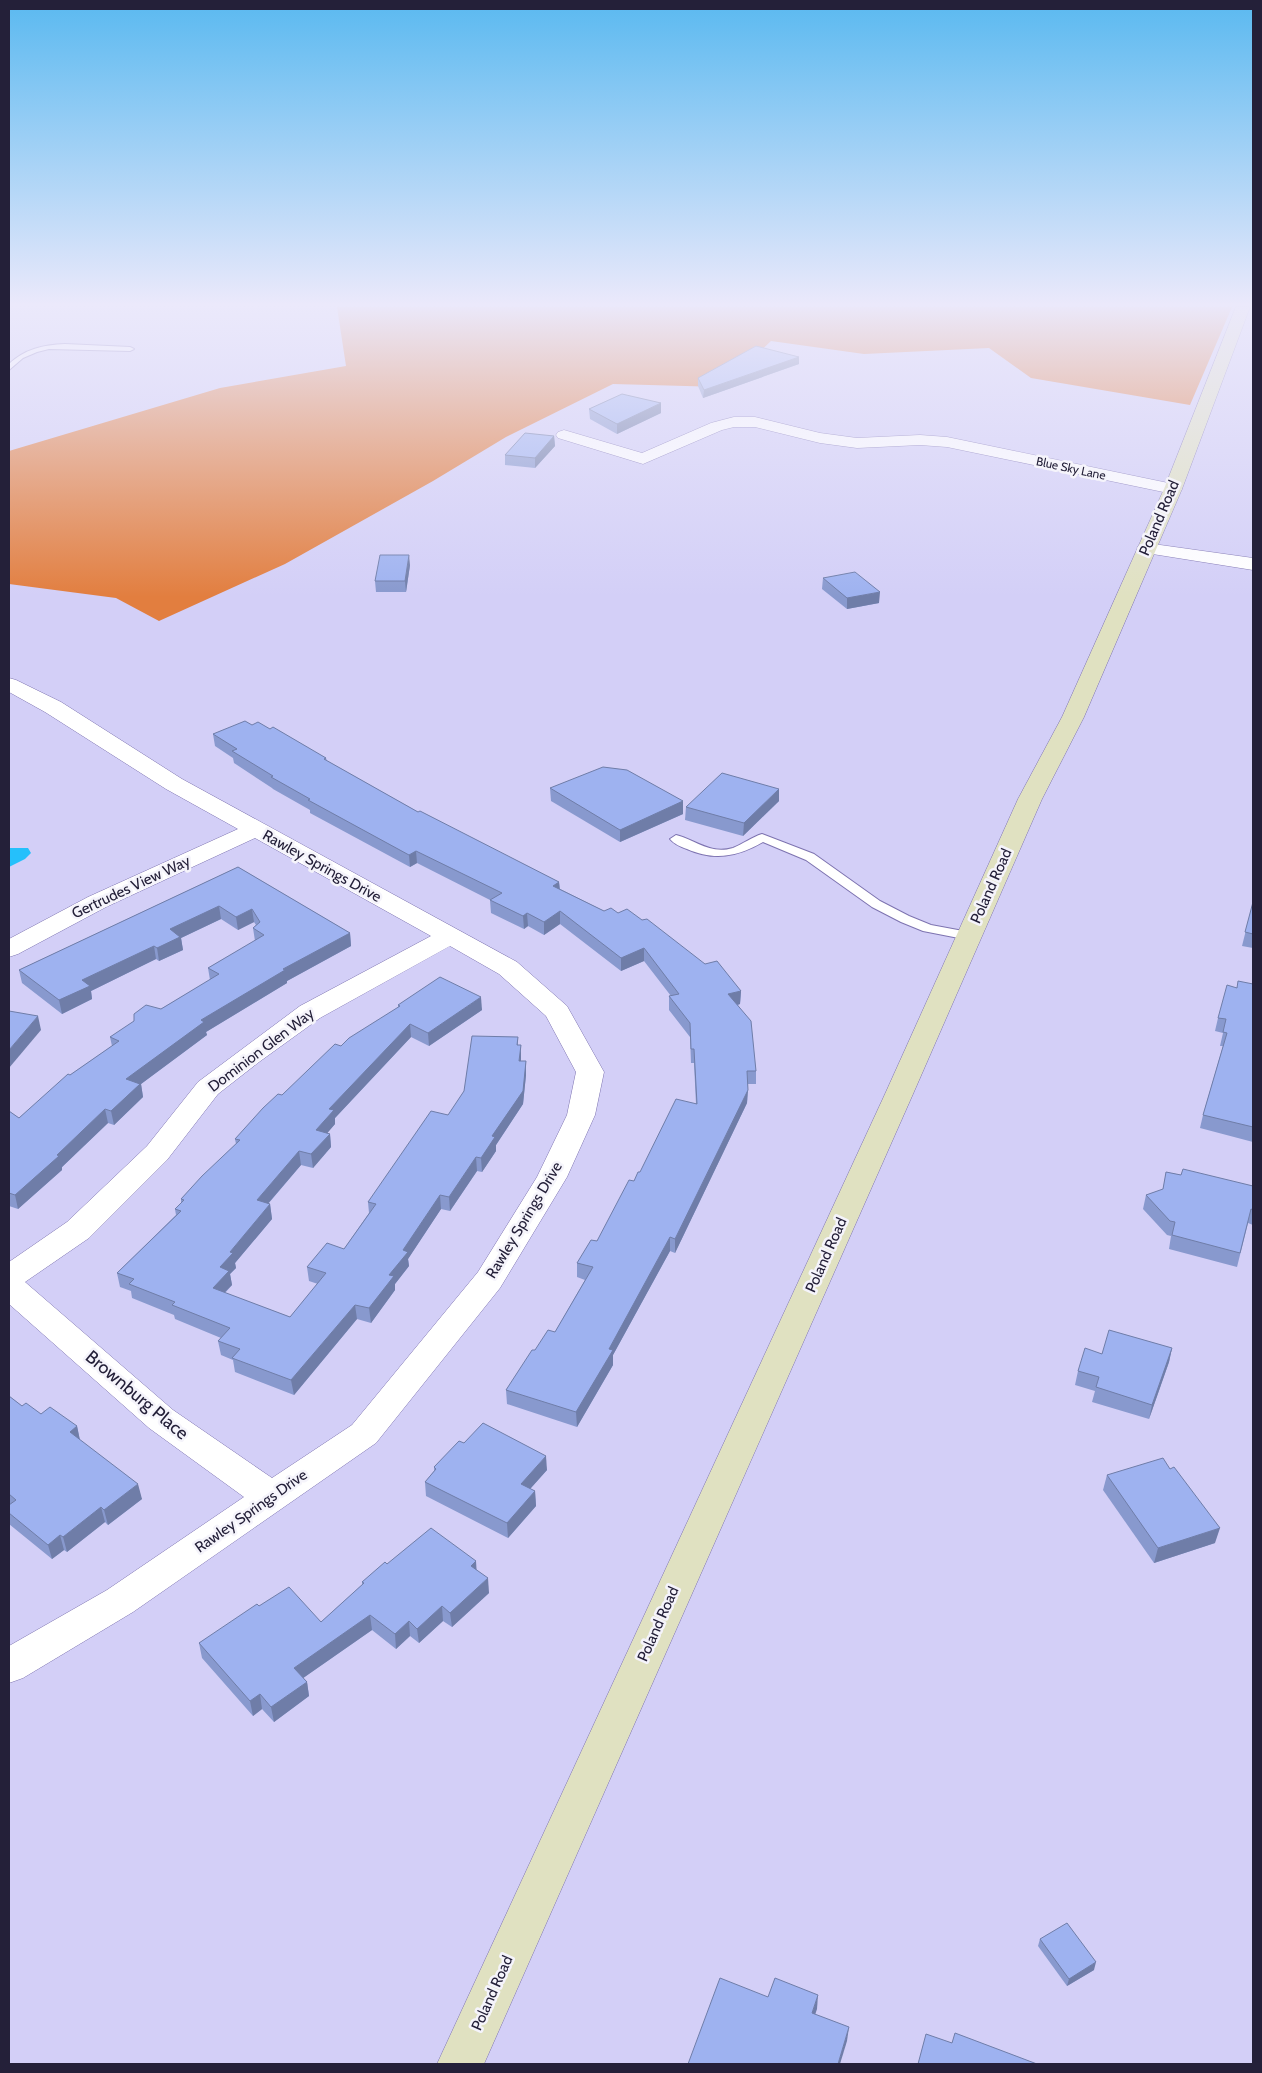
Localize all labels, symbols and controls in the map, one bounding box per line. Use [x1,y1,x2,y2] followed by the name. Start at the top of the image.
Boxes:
[1035,453,1107,483] street label: Blue Sky Lane
[1135,478,1183,558] street label: Poland Road
[260,826,385,906] street label: Rawley Springs Drive
[967,846,1015,926] street label: Poland Road
[69,851,193,922] street label: Gertrudes View Way
[204,1004,318,1096] street label: Dominion Glen Way
[482,1158,566,1282] street label: Rawley Springs Drive
[802,1215,850,1295] street label: Poland Road
[81,1346,193,1444] street label: Brownburg Place
[191,1465,311,1556] street label: Rawley Springs Drive
[634,1584,682,1664] street label: Poland Road
[468,1953,516,2033] street label: Poland Road

